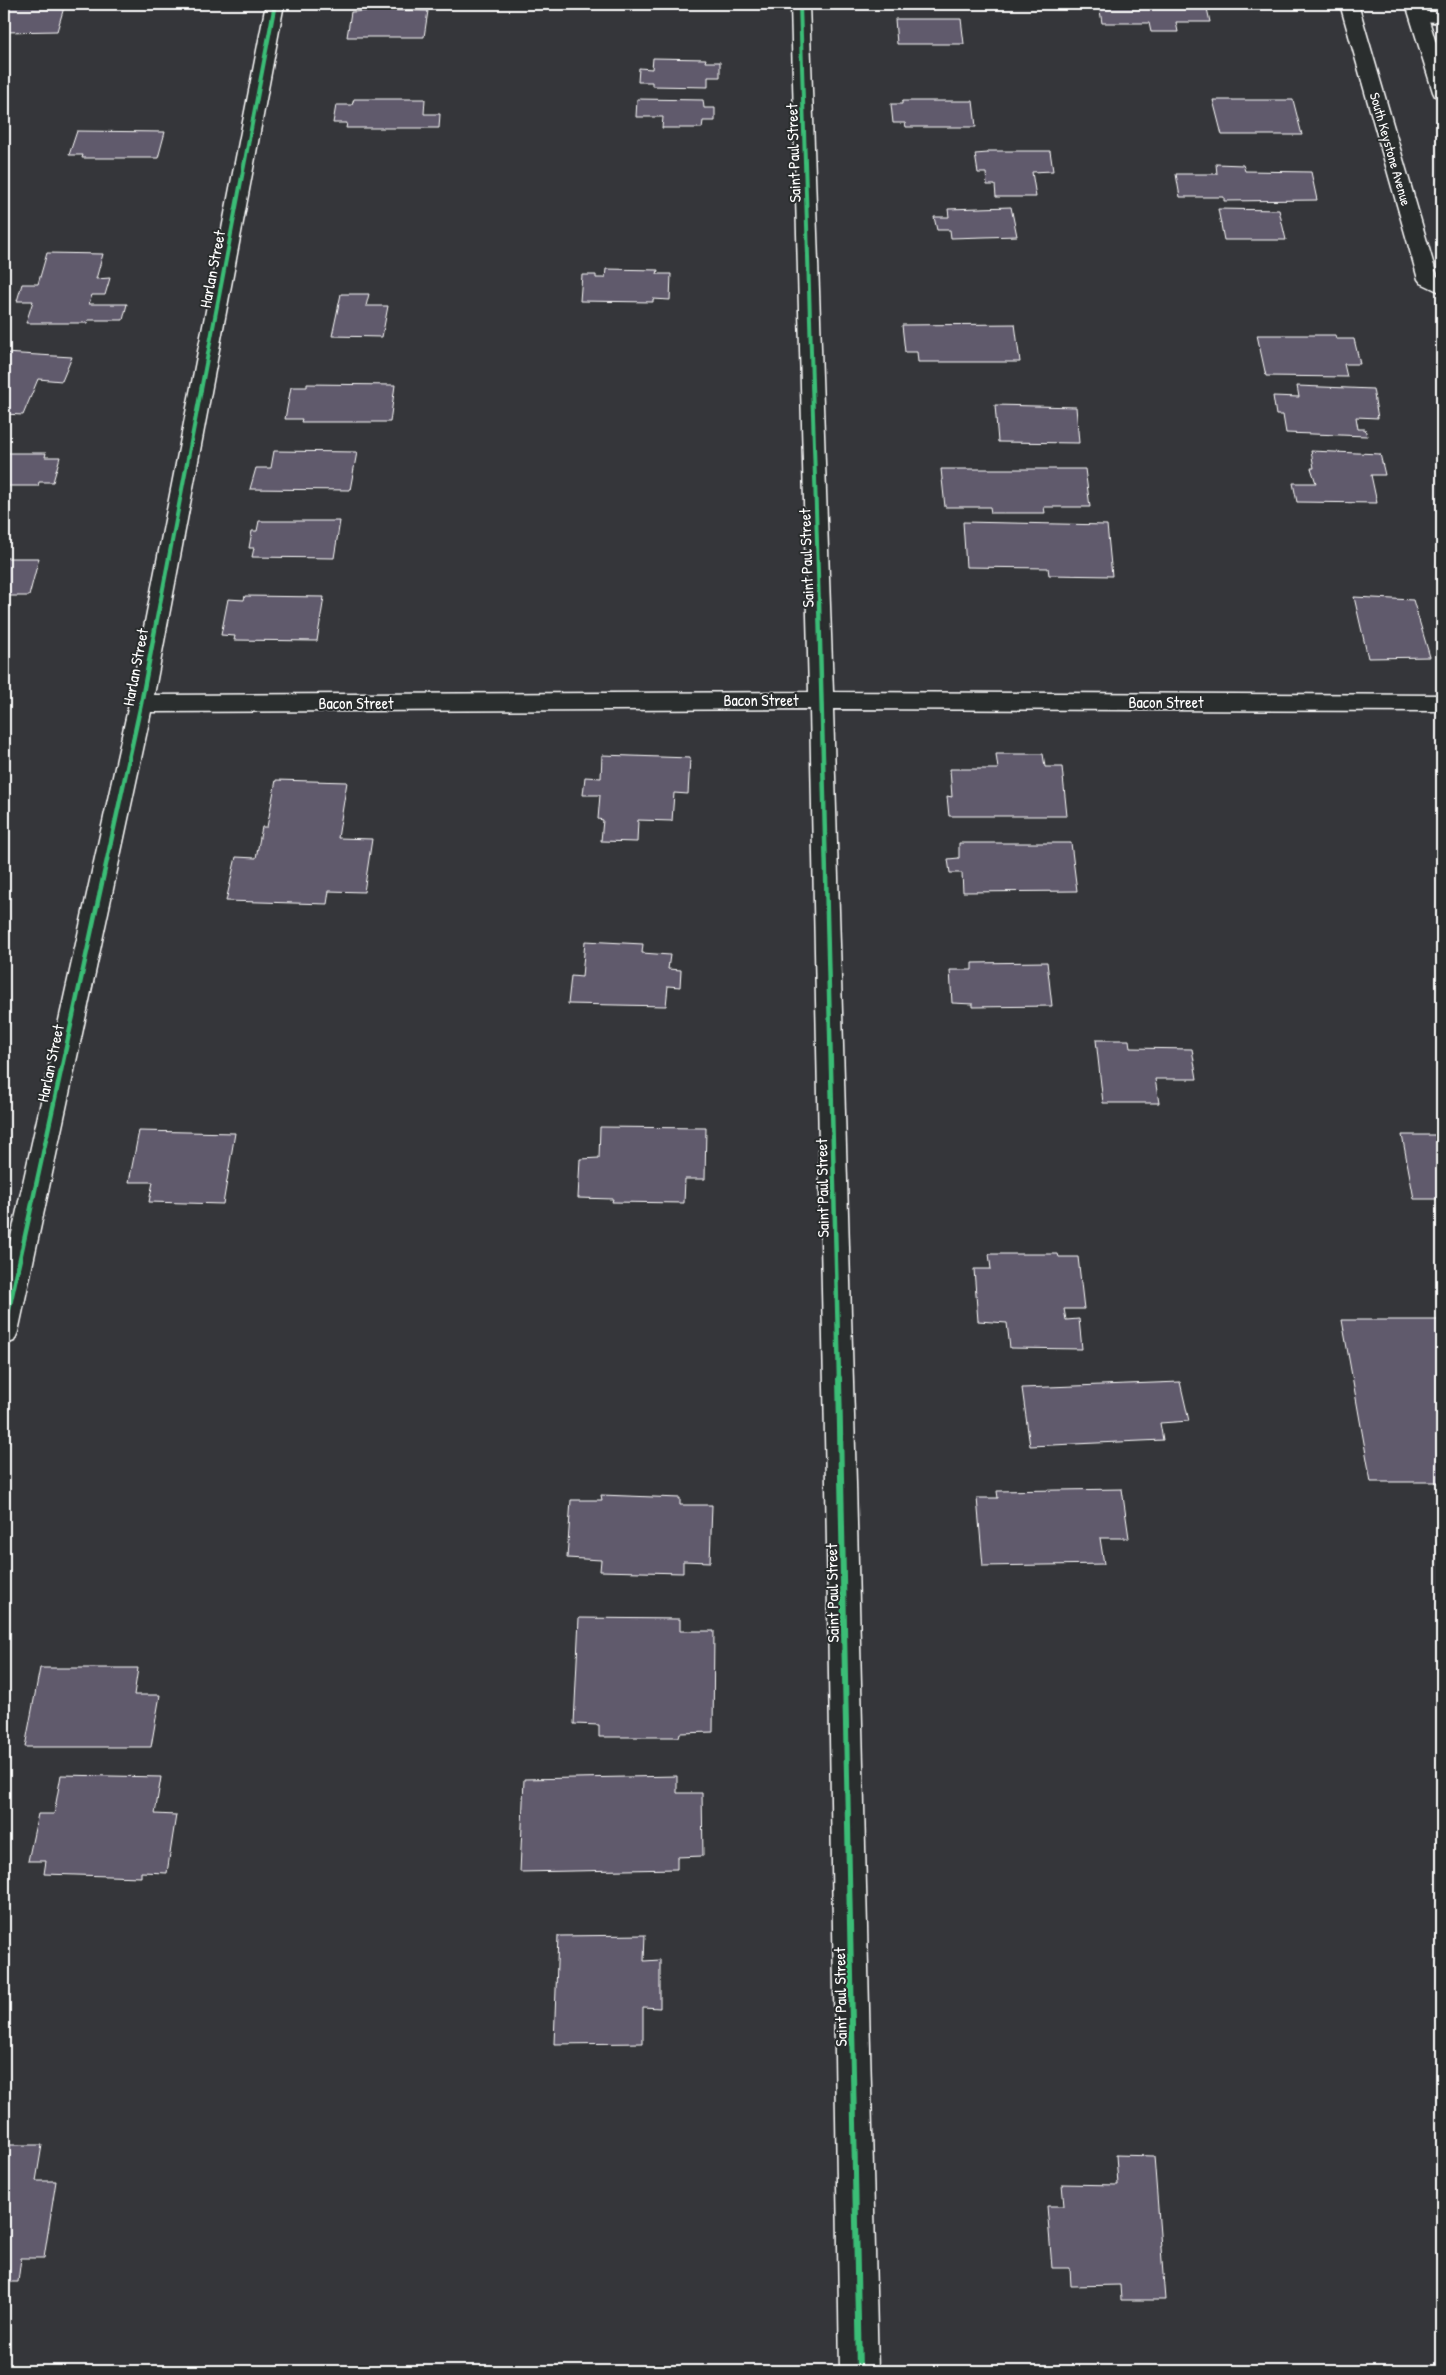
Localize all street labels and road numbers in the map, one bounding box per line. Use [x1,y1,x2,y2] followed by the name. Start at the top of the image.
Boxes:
[1365,90,1416,208] street label: South Keystone Avenue
[780,103,806,203] street label: Saint Paul Street
[194,228,230,310] street label: Harlan Street
[793,508,819,608] street label: Saint Paul Street
[117,626,153,708] street label: Harlan Street
[723,689,799,711] street label: Bacon Street
[1128,691,1204,713] street label: Bacon Street
[318,692,394,714] street label: Bacon Street
[31,1022,69,1104] street label: Harlan Street
[810,1138,834,1238] street label: Saint Paul Street
[820,1543,844,1643] street label: Saint Paul Street
[828,1947,852,2047] street label: Saint Paul Street

